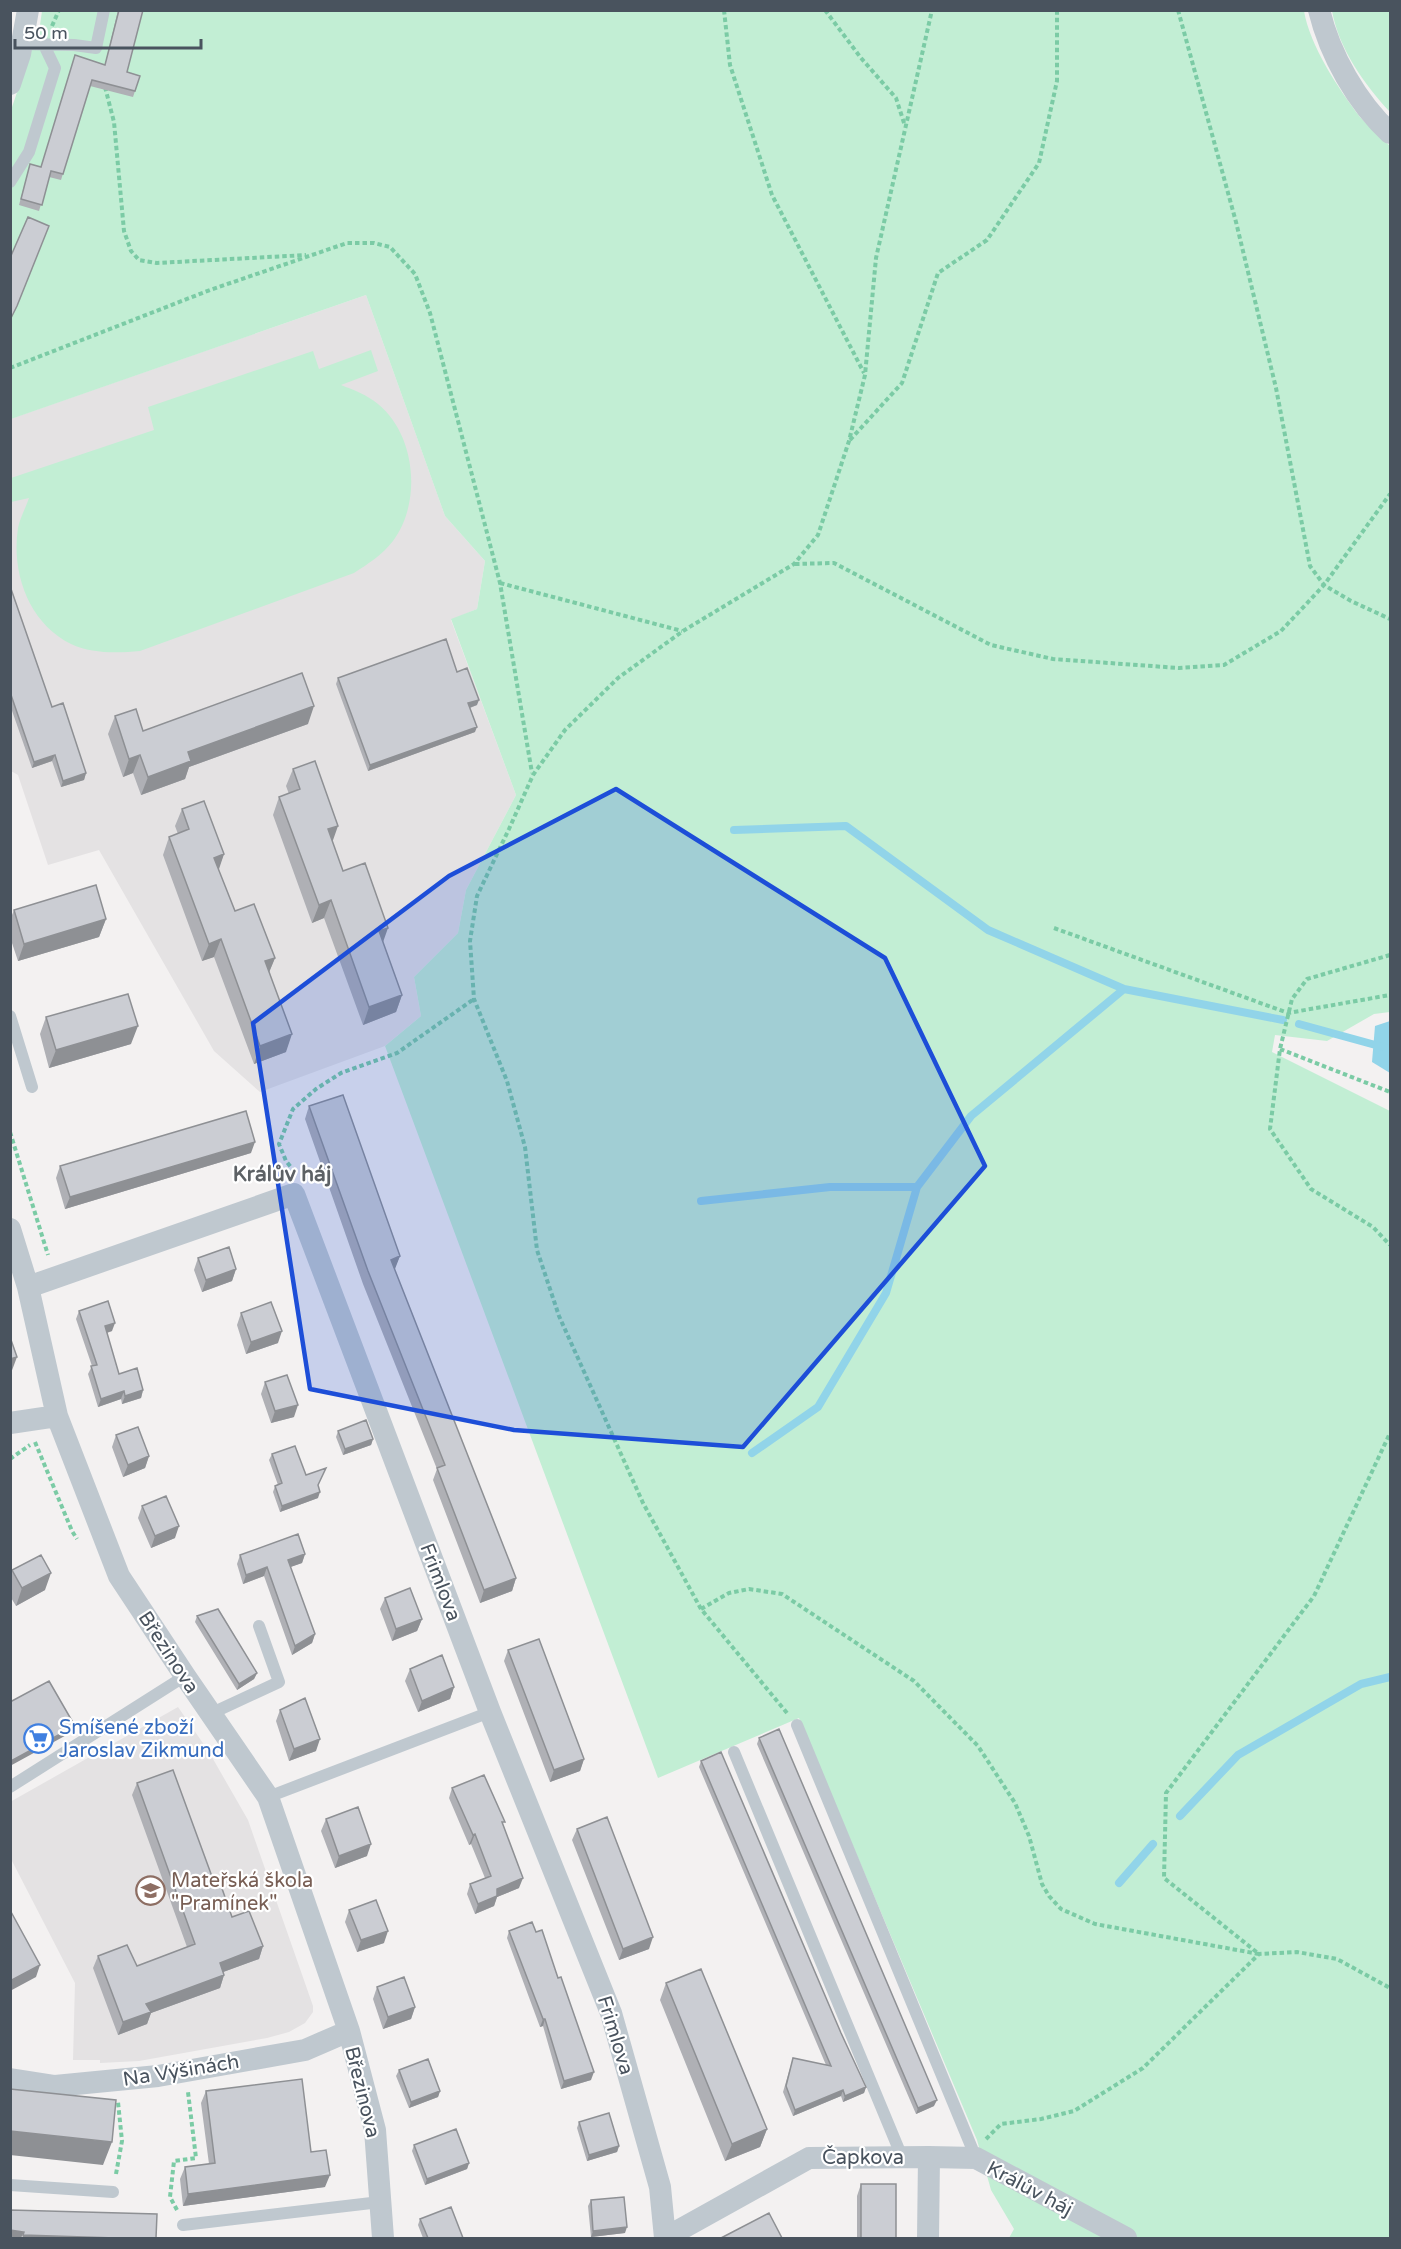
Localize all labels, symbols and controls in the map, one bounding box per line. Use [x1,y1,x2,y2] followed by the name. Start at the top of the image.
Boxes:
[15,12,201,50] scale bar
[24,22,68,44] text: 50 m
[233,1162,331,1187] district label: Králův háj
[414,1540,466,1625] street label: Frimlova
[133,1607,204,1698] street label: Březinova
[59,1716,224,1763] place label: Smíšené zboží Jaroslav Zikmund
[22,1723,54,1755] supermarket icon: Smíšené zboží Jaroslav Zikmund
[171,1869,313,1916] place label: Mateřská škola "Pramínek"
[134,1875,166,1907] school or university icon: Mateřská škola "Pramínek"
[592,1993,638,2078] street label: Frimlova
[339,2044,385,2140] street label: Březinova
[121,2050,241,2092] street label: Na Výšinách
[822,2145,904,2170] street label: Čapkova
[983,2156,1077,2221] street label: Králův háj

